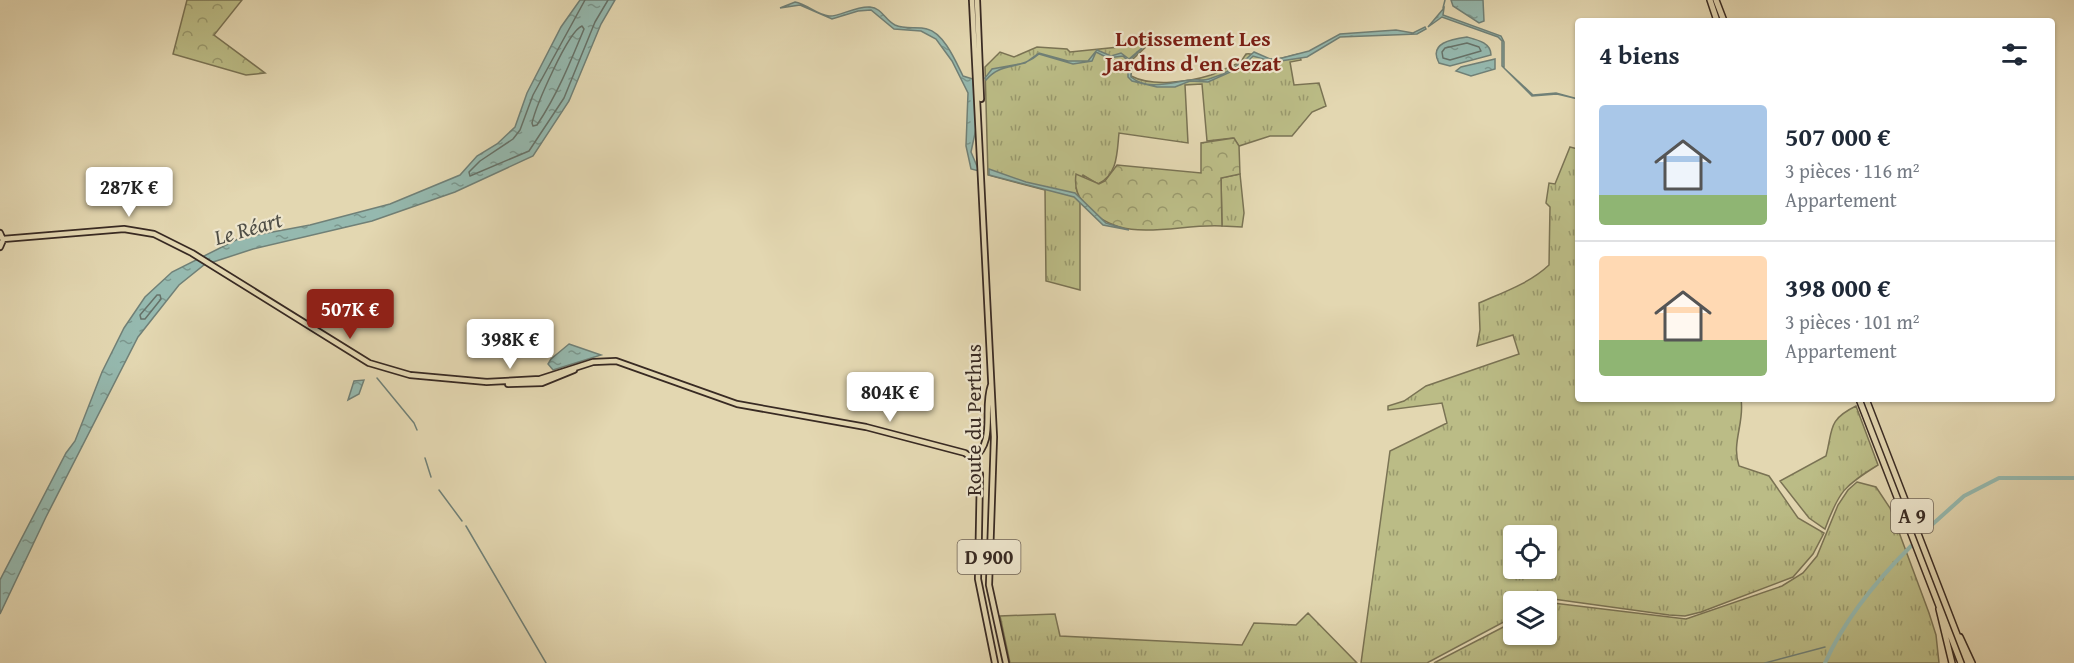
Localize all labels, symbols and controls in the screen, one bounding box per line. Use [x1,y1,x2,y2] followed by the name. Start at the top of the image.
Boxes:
[1101,22,1282,79] district label: Lotissement Les Jardins d'en Cezat
[1599,35,1680,74] text: 4 biens
[1998,38,2031,71] icon: filters
[1785,117,1891,156] text: 507 000 €
[1647,129,1719,201] icon: home
[1785,156,1920,185] text: 3 pièces · 116 m²
[80,167,178,218] pin: 287K €
[100,172,158,201] text: 287K €
[1785,185,1897,214] text: Appartement
[209,203,287,253] water label: Le Réart
[1785,268,1891,307] text: 398 000 €
[1647,280,1719,352] icon: home
[301,289,399,340] pin: 507K €
[321,294,379,323] text: 507K €
[1785,307,1920,336] text: 3 pièces · 101 m²
[461,319,559,370] pin: 398K €
[481,324,539,353] text: 398K €
[1785,336,1897,365] text: Appartement
[958,344,989,496] street label: Route du Perthus
[841,372,939,423] pin: 804K €
[861,377,919,406] text: 804K €
[1891,499,1933,533] road number: A 9
[1503,525,1557,645] map controls
[1503,525,1557,579] button: locate
[958,540,1020,574] road number: D 900
[1503,591,1557,645] button: layers

